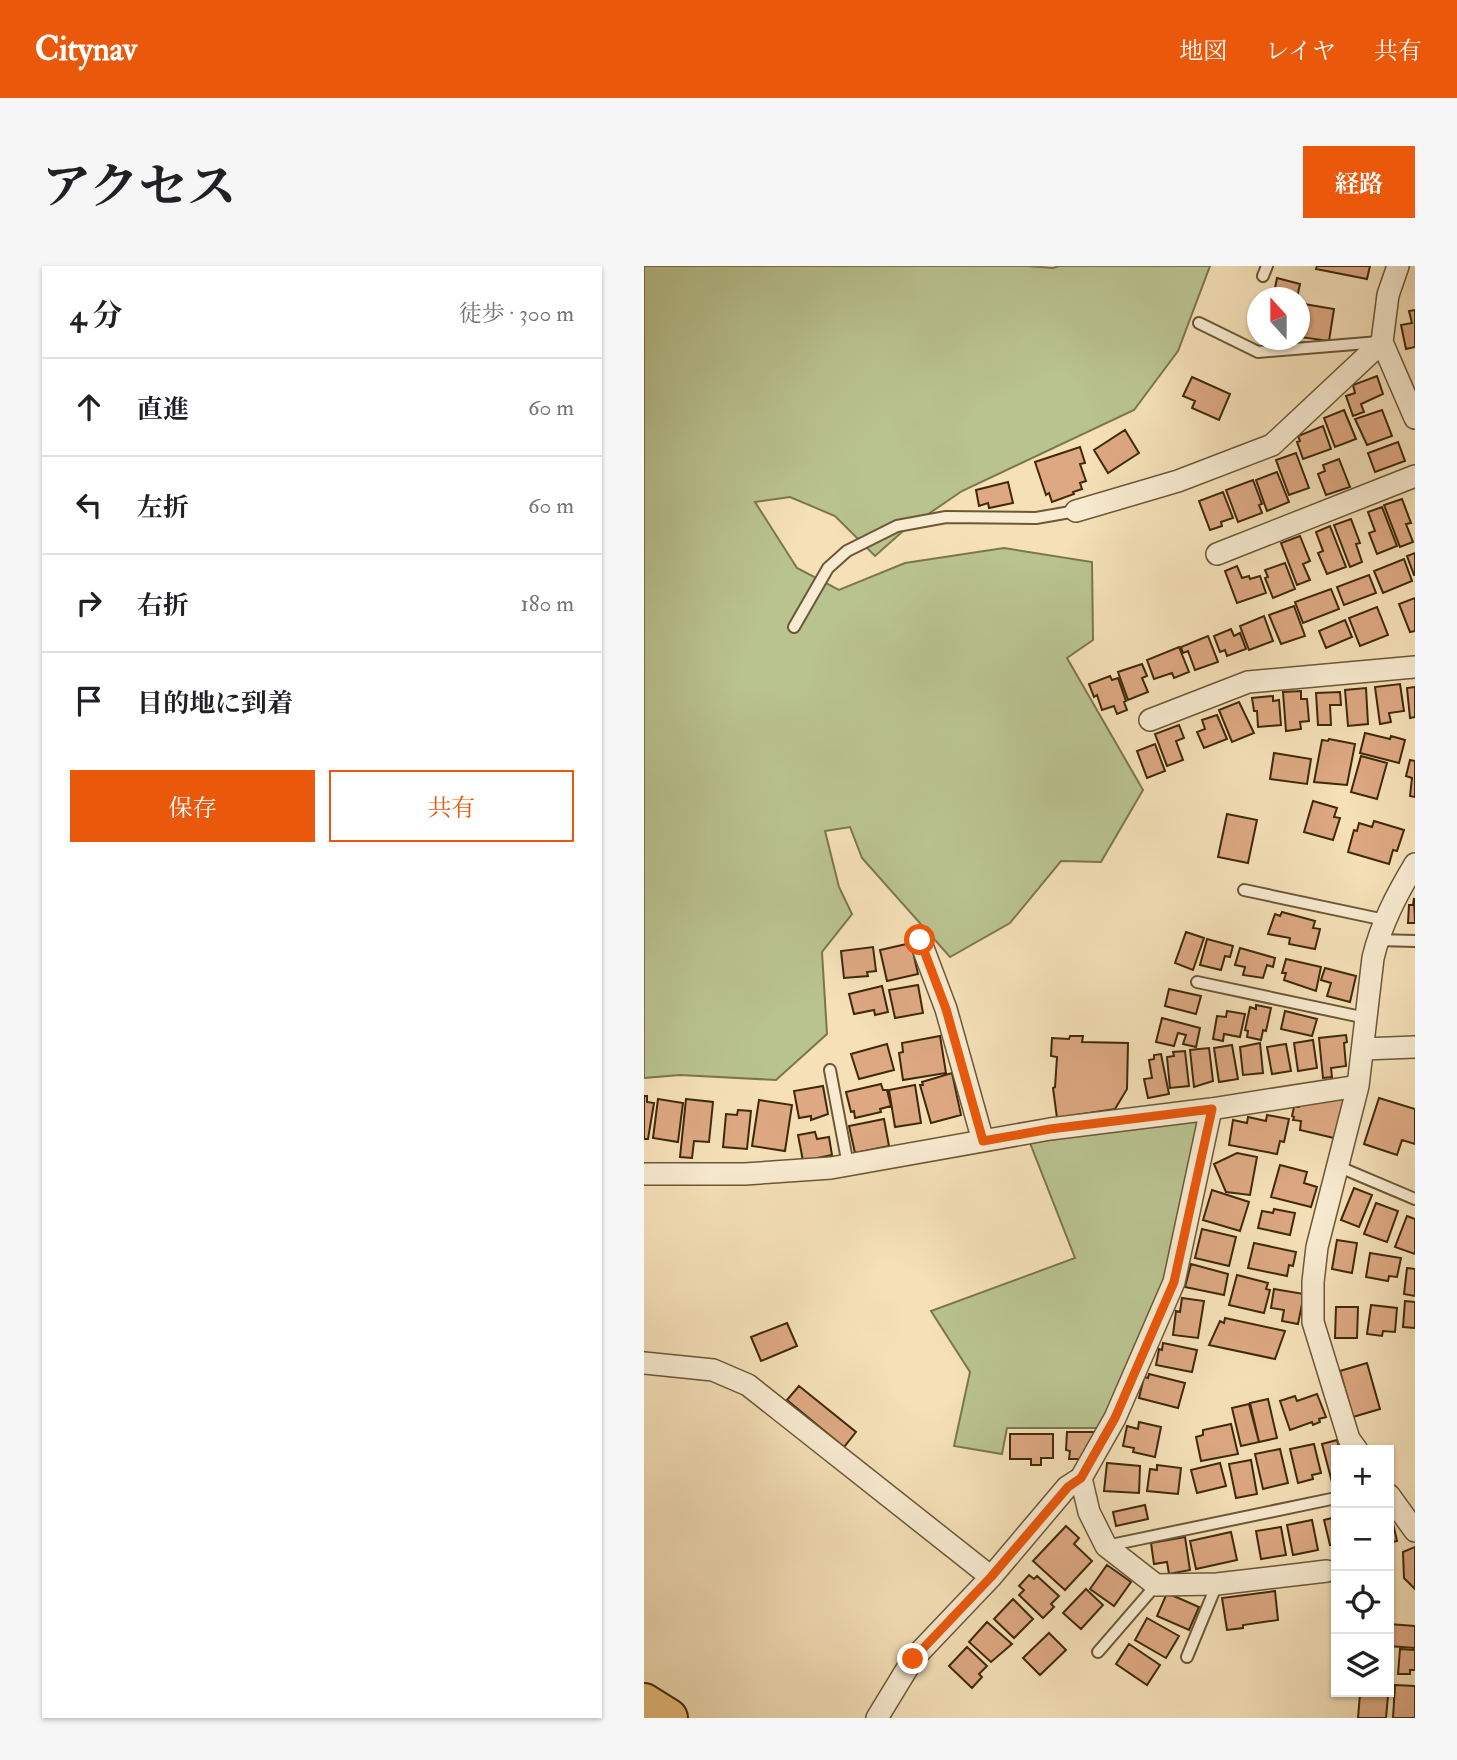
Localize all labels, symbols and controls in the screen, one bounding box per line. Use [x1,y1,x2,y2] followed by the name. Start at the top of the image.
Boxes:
[35,29,137,70] text: Citynav
[1179,36,1227,67] text: 地図
[1265,36,1336,67] text: レイヤ
[1374,36,1422,67] text: 共有
[1303,146,1415,218] button: 経路
[42,157,237,218] text: アクセス
[1247,287,1310,350] north arrow
[70,297,123,334] text: 4 分
[459,299,574,328] text: 徒歩 · 300 m
[70,388,108,426] icon: ahead
[528,393,574,422] text: 60 m
[137,394,189,426] text: 直進
[70,486,108,524] icon: left
[528,491,574,520] text: 60 m
[137,492,189,524] text: 左折
[70,584,108,622] icon: right
[521,589,574,618] text: 180 m
[137,590,189,622] text: 右折
[70,682,108,720] icon: arrive
[137,688,293,720] text: 目的地に到着
[70,770,315,842] button: 保存
[329,770,574,842] button: 共有
[904,924,935,955] route start
[1331,1445,1394,1697] map controls
[1331,1445,1394,1508] button: +
[1331,1508,1394,1571] button: −
[1331,1571,1394,1634] button: locate
[1331,1634,1394,1697] button: layers
[897,1643,928,1674] route end

